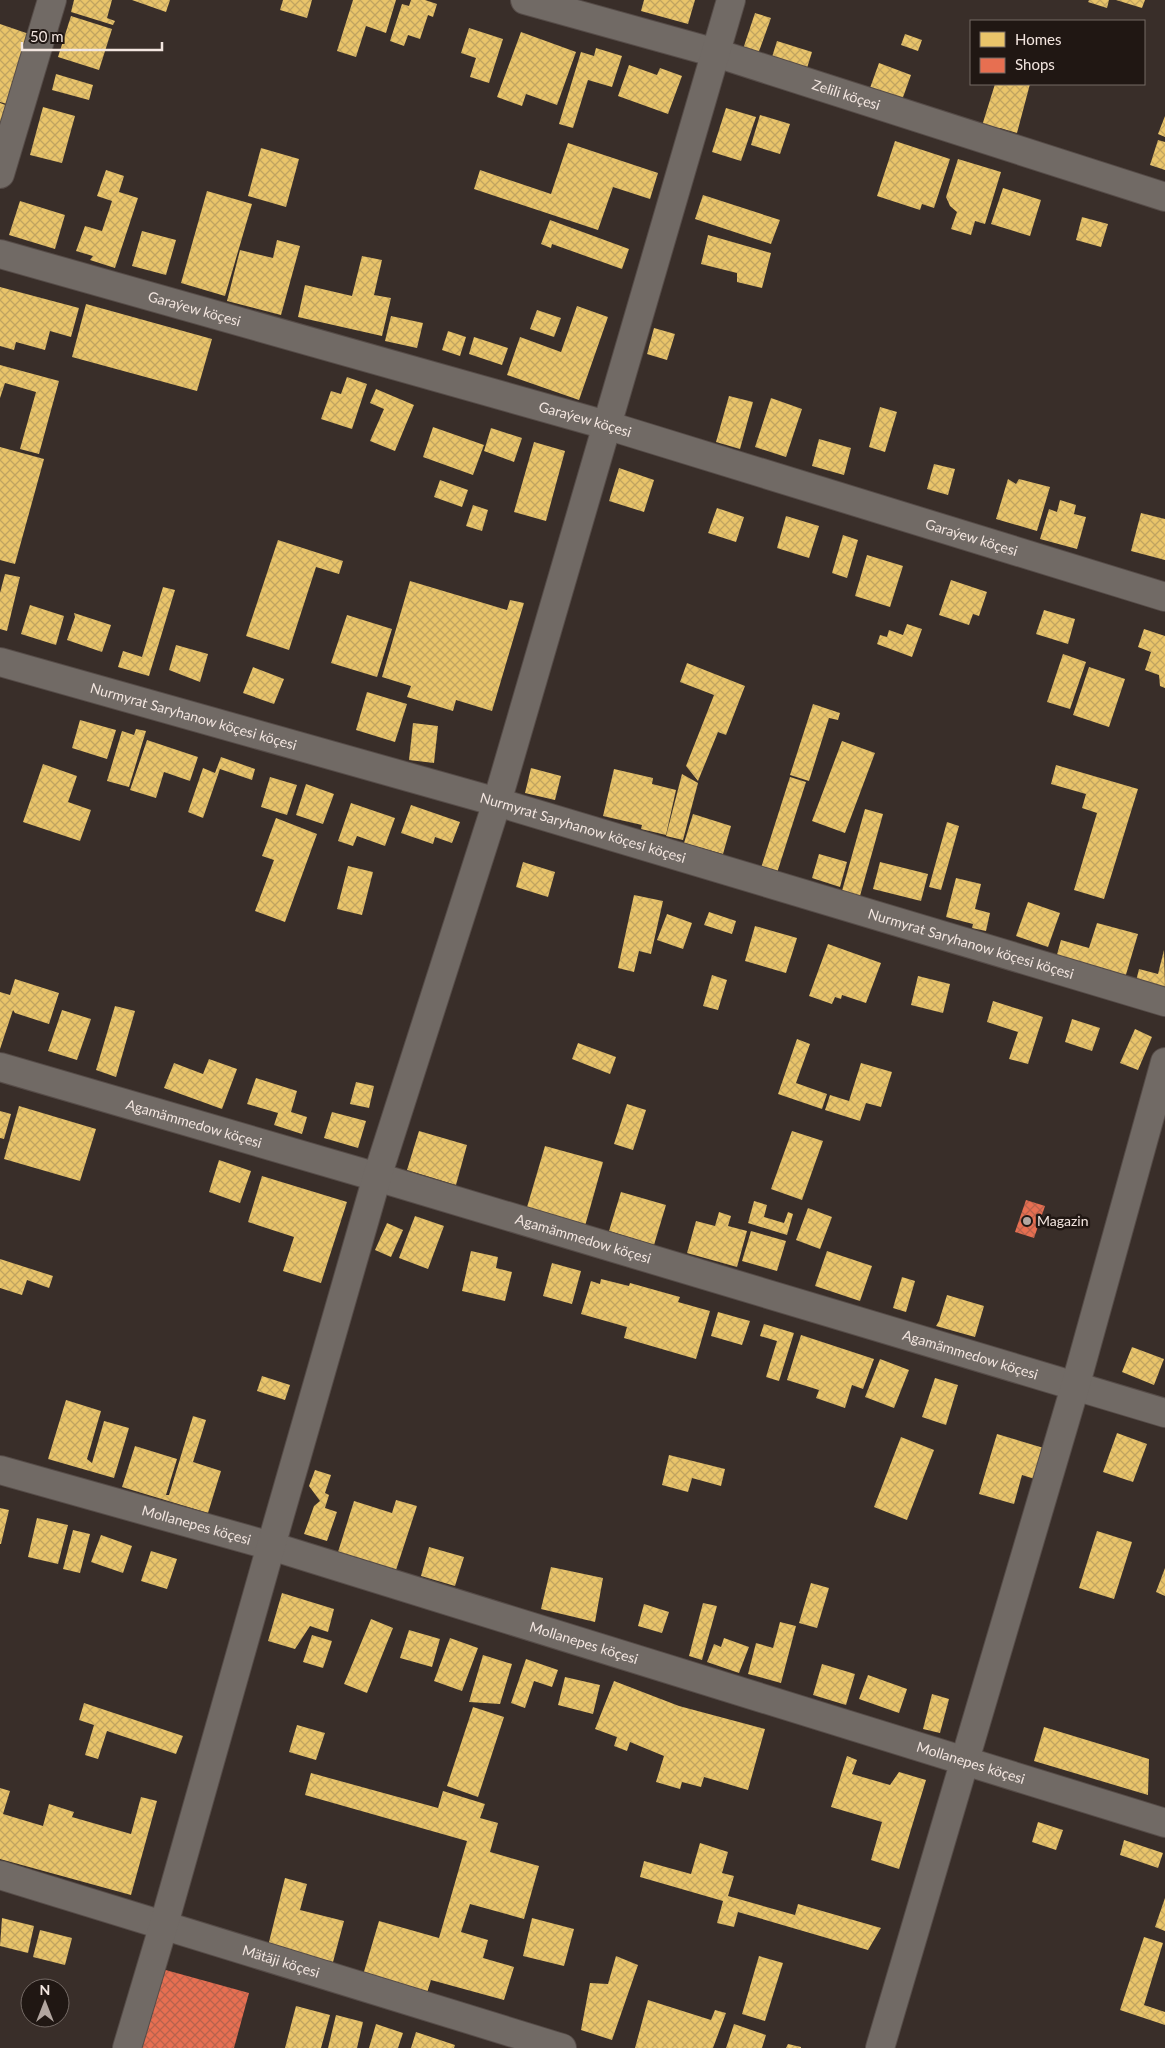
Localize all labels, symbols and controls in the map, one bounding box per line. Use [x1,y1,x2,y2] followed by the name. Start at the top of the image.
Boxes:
[22,20,162,52] scale bar
[970,20,1145,85] legend
[30,27,64,45] text: 50 m
[1015,30,1061,48] text: Homes
[1015,55,1055,73] text: Shops
[810,75,883,113] street label: Zelili köçesi
[146,287,243,330] street label: Garaýew köçesi
[537,397,634,440] street label: Garaýew köçesi
[923,515,1020,559] street label: Garaýew köçesi
[88,679,299,753] street label: Nurmyrat Saryhanow köçesi köçesi
[478,789,688,866] street label: Nurmyrat Saryhanow köçesi köçesi
[866,905,1076,982] street label: Nurmyrat Saryhanow köçesi köçesi
[124,1095,264,1151] street label: Agamämmedow köçesi
[514,1210,653,1267] street label: Agamämmedow köçesi
[1037,1212,1089,1229] place label: Magazin
[1021,1215,1033,1227] marker: Magazin
[901,1326,1040,1383] street label: Agamämmedow köçesi
[140,1501,253,1548] street label: Mollanepes köçesi
[528,1618,640,1667] street label: Mollanepes köçesi
[915,1738,1027,1787] street label: Mollanepes köçesi
[240,1941,322,1981] street label: Mätäji köçesi
[20,1978,70,2028] north arrow
[40,1981,50,1998] text: N

